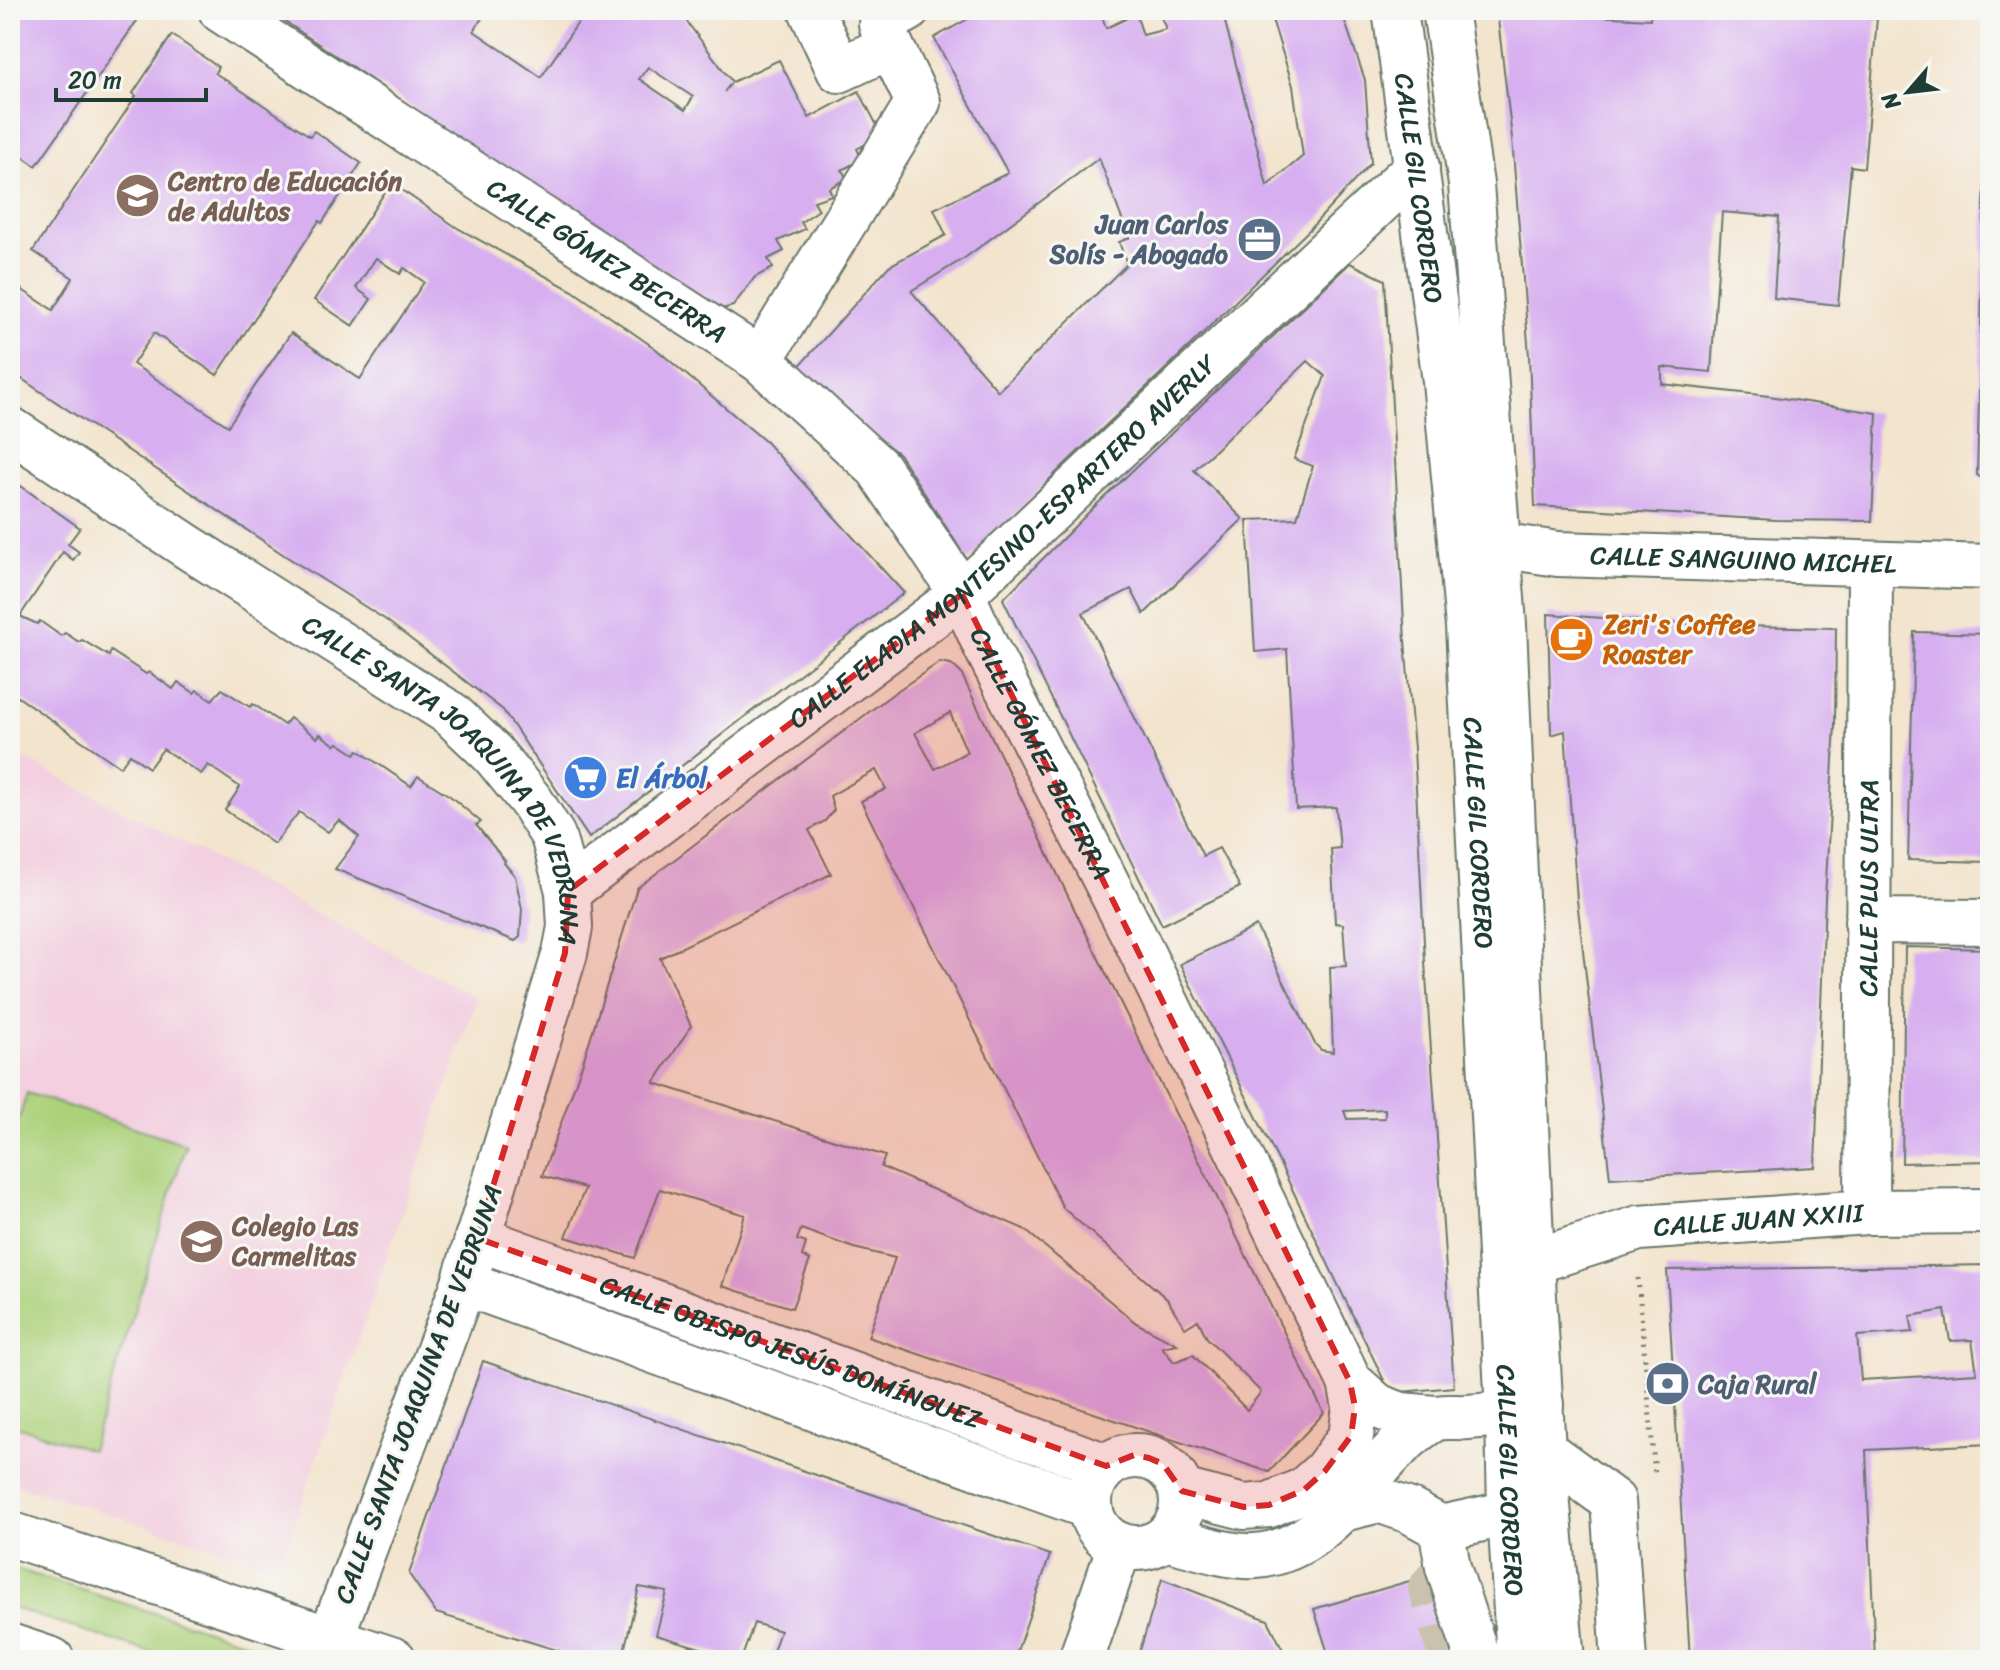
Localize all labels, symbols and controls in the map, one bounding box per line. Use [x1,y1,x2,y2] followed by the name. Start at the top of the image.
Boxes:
[56,52,206,102] scale bar
[1868,52,1948,132] north arrow
[68,59,122,101] text: 20 m
[1381,70,1457,306] street label: CALLE GIL CORDERO
[1870,85,1912,118] text: N
[167,158,402,234] place label: Centro de Educación de Adultos
[477,165,736,356] street label: CALLE GÓMEZ BECERRA
[113,172,161,220] school or university icon: Centro de Educación de Adultos
[1048,201,1229,277] place label: Juan Carlos Solís - Abogado
[1235,215,1283,263] office icon: Juan Carlos Solís - Abogado
[778,342,1228,741] street label: CALLE ELADIA MONTESINO-ESPARTERO AVERLY
[1590,532,1897,587] street label: CALLE SANGUINO MICHEL
[1602,601,1756,677] place label: Zeri's Coffee Roaster
[293,602,593,949] street label: CALLE SANTA JOAQUINA DE VEDRUNA
[1548,615,1596,663] cafe icon: Zeri's Coffee Roaster
[957,620,1125,888] street label: CALLE GÓMEZ BECERRA
[1450,716,1507,950] street label: CALLE GIL CORDERO
[561,754,609,802] supermarket icon: El Árbol
[616,755,708,801] place label: El Árbol
[1845,779,1892,997] street label: CALLE PLUS ULTRA
[321,1178,515,1610] street label: CALLE SANTA JOAQUINA DE VEDRUNA
[1652,1189,1866,1250] street label: CALLE JUAN XXIII
[231,1203,360,1279] place label: Colegio Las Carmelitas
[177,1217,225,1265] school or university icon: Colegio Las Carmelitas
[593,1261,989,1442] street label: CALLE OBISPO JESÚS DOMÍNGUEZ
[1643,1360,1691,1408] bank icon: Caja Rural
[1697,1361,1818,1407] place label: Caja Rural
[1483,1363,1538,1598] street label: CALLE GIL CORDERO

